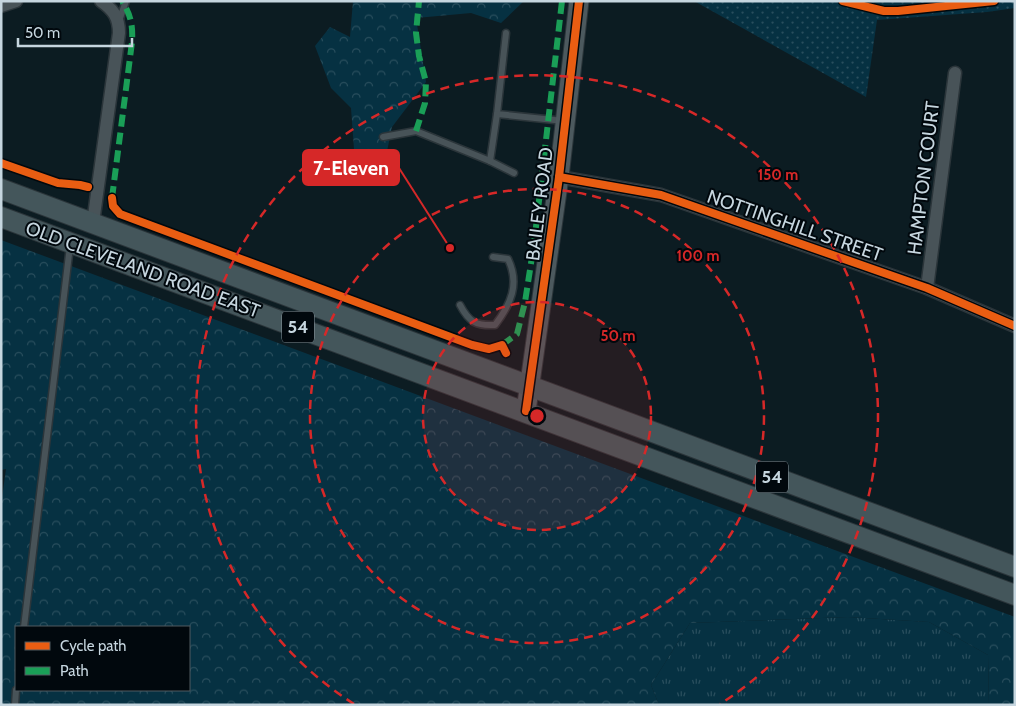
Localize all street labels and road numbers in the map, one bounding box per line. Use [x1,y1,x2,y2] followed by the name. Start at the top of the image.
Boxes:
[903,100,944,256] street label: HAMPTON COURT
[521,146,558,262] street label: BAILEY ROAD
[704,185,886,266] street label: NOTTINGHILL STREET
[22,216,263,323] street label: OLD CLEVELAND ROAD EAST
[282,312,314,342] road number: 54
[756,462,788,492] road number: 54

